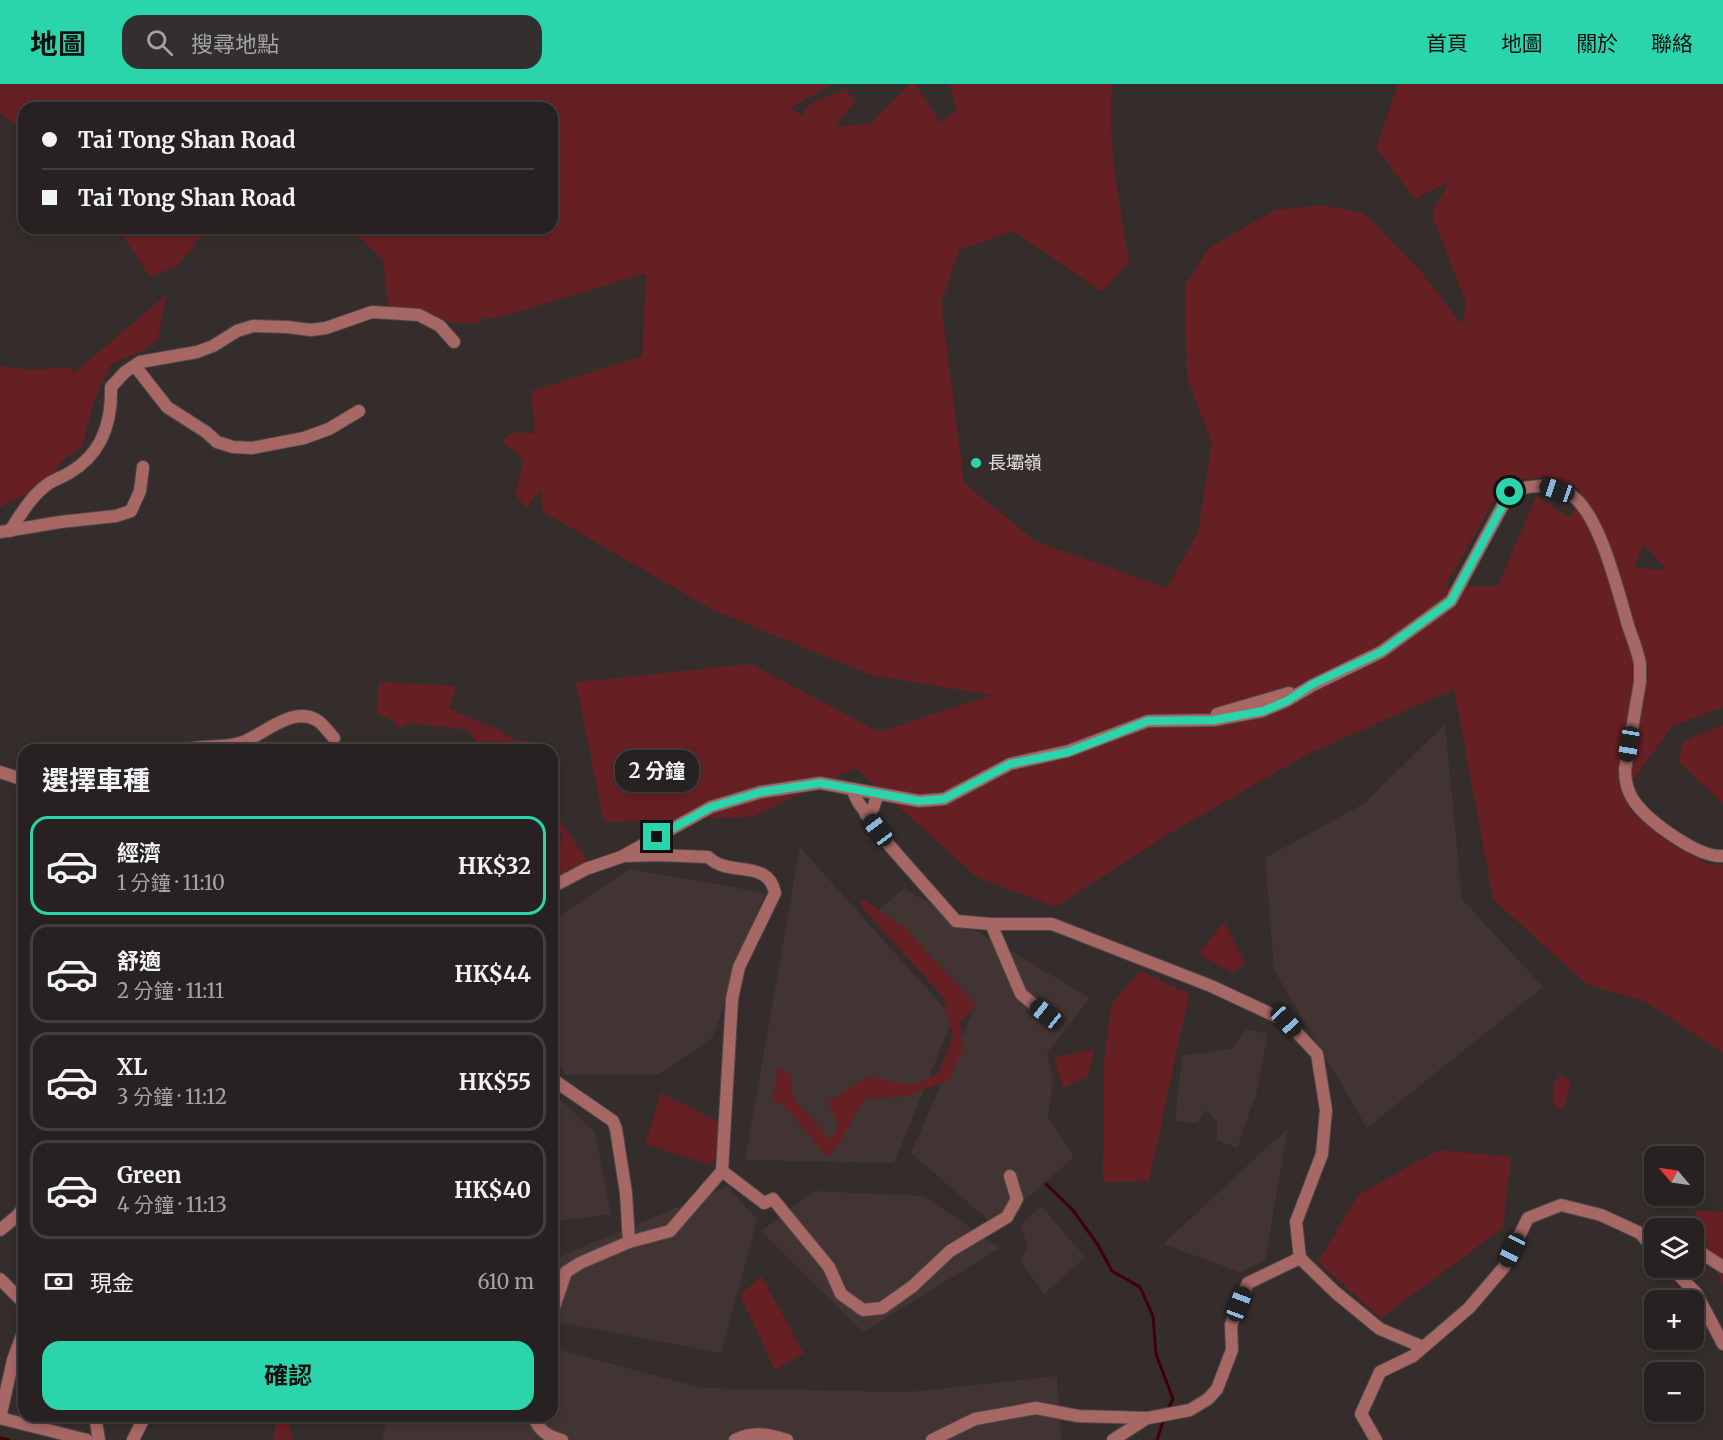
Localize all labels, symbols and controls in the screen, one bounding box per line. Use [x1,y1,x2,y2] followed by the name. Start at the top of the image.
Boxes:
[122,15,542,69] search box
[30,26,86,62] text: 地圖
[143,26,176,59] icon: search
[191,30,279,58] text: 搜尋地點
[1426,30,1468,57] text: 首頁
[1501,30,1543,57] text: 地圖
[1576,30,1618,57] text: 關於
[1651,30,1693,57] text: 聯絡
[78,126,295,154] text: Tai Tong Shan Road
[78,184,295,212] text: Tai Tong Shan Road
[988,451,1042,474] place label: 長壩嶺
[969,456,983,470] marker: 長壩嶺
[1537,476,1577,504] car
[1496,478,1523,505] route start
[1617,725,1641,763] car
[615,750,699,792] callout: 2 分鐘
[629,758,685,783] text: 2 分鐘
[42,763,150,797] text: 選擇車種
[860,810,896,850] car
[643,823,670,850] route end
[45,839,99,893] icon: car
[117,839,161,867] text: 經濟
[458,852,531,880] text: HK$32
[117,870,225,895] text: 1 分鐘 · 11:10
[45,947,99,1001] icon: car
[117,947,161,975] text: 舒適
[455,960,531,988] text: HK$44
[117,978,224,1003] text: 2 分鐘 · 11:11
[1026,996,1066,1032] car
[1267,1002,1305,1040] car
[117,1053,147,1081] text: XL
[45,1055,99,1109] icon: car
[459,1068,531,1096] text: HK$55
[117,1084,227,1109] text: 3 分鐘 · 11:12
[1644,1146,1704,1206] north arrow
[1644,1146,1704,1422] map controls
[117,1161,181,1189] text: Green
[45,1163,99,1217] icon: car
[454,1176,531,1204] text: HK$40
[117,1192,227,1217] text: 4 分鐘 · 11:13
[1644,1218,1704,1278] button: layers
[1496,1230,1528,1270] car
[42,1265,75,1298] icon: cash
[90,1269,134,1297] text: 現金
[478,1269,534,1294] text: 610 m
[1224,1284,1254,1324] car
[1644,1290,1704,1350] button: +
[42,1341,534,1410] button: 確認
[1644,1362,1704,1422] button: −

